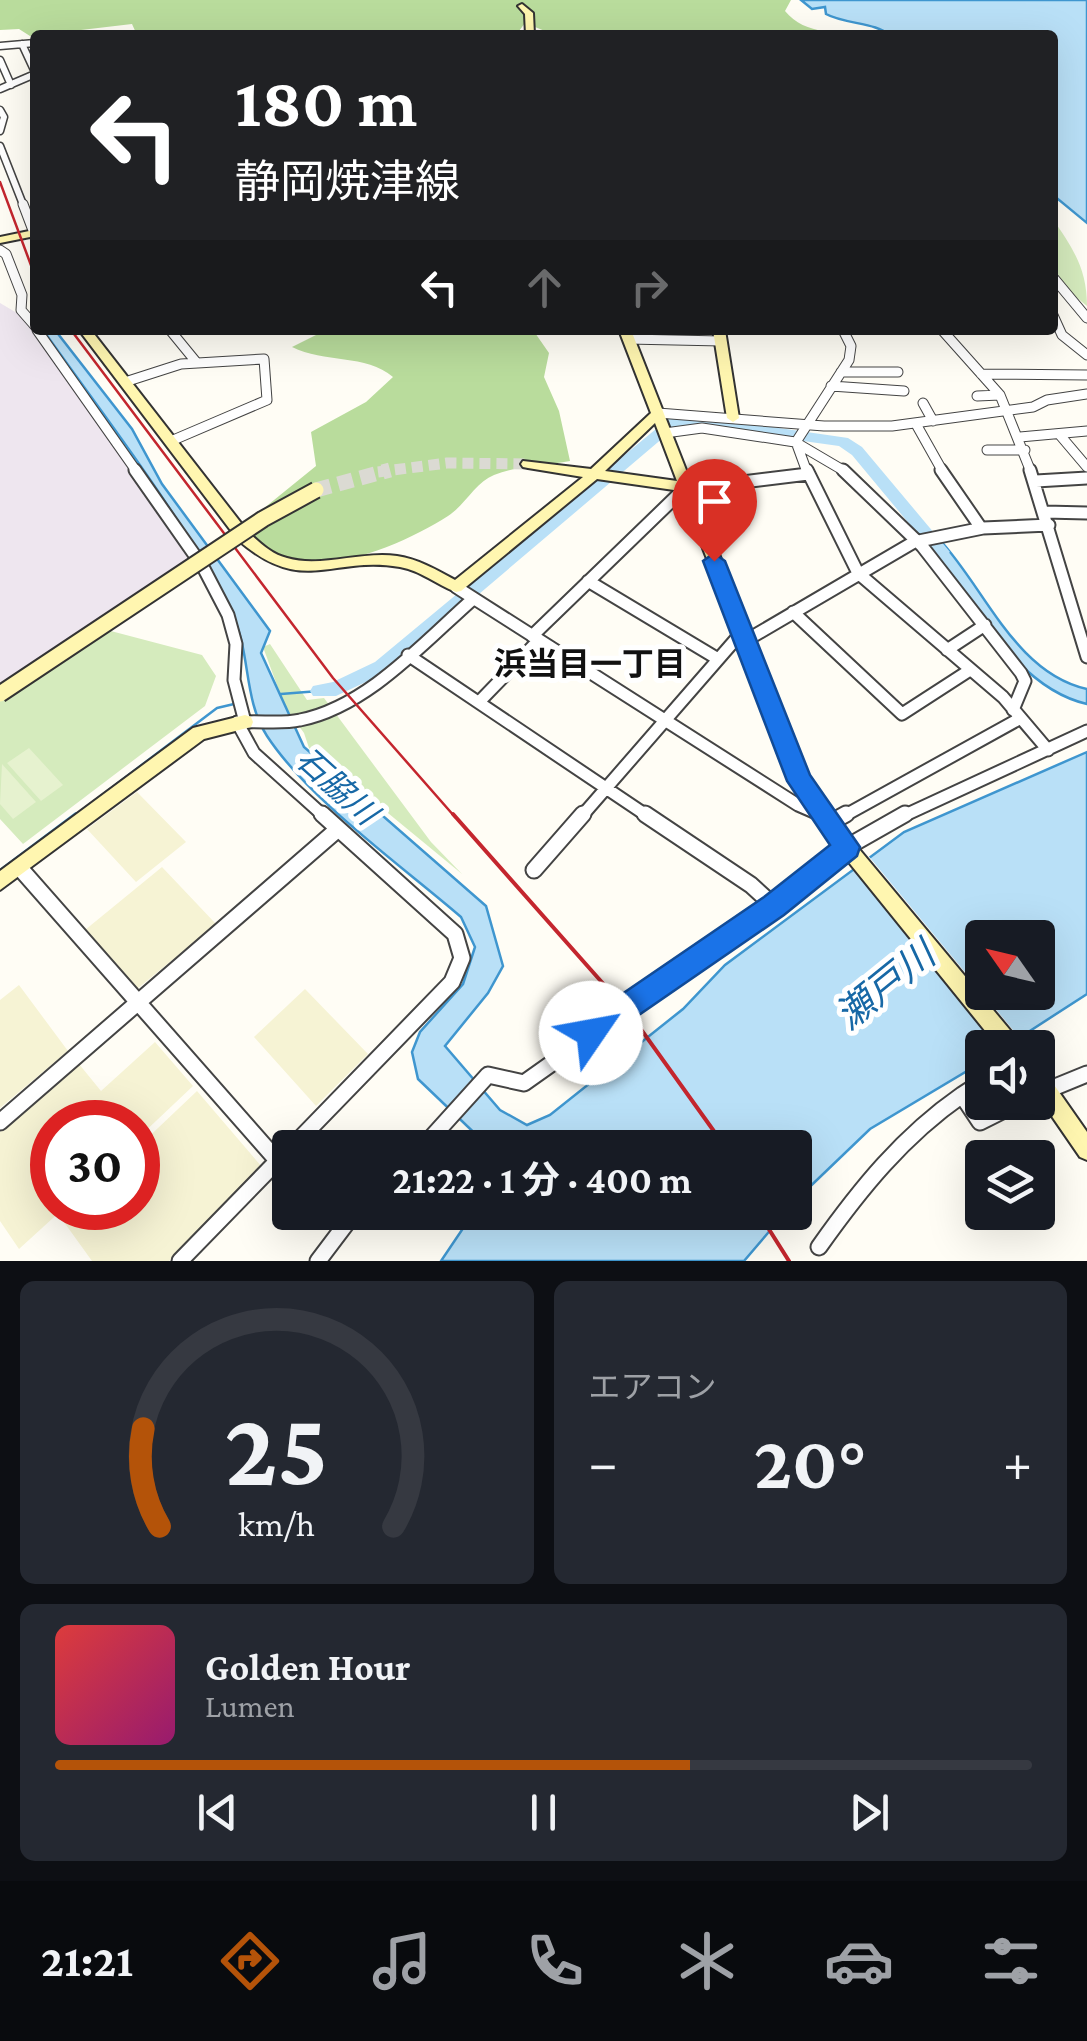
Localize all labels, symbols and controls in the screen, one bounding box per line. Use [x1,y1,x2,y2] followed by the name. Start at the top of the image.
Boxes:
[235,63,417,141] text: 180 m
[70,70,200,200] icon: left
[235,157,460,207] text: 静岡焼津線
[412,260,467,315] icon: left
[517,260,572,315] icon: ahead
[622,260,677,315] icon: right
[672,459,757,562] pin
[687,474,742,529] icon: arrive
[494,646,686,682] district label: 浜当目一丁目
[289,740,387,833] water label: 石脇川
[965,920,1055,1010] north arrow
[965,920,1055,1230] map controls
[827,930,946,1037] water label: 瀬戸川
[539,981,643,1085] position arrow
[965,1030,1055,1120] button: sound
[30,1100,160,1230] speed limit sign: 30
[965,1140,1055,1230] button: layers
[392,1159,692,1201] text: 21:22 · 1 分 · 400 m
[589,1369,717,1405] text: エアコン
[225,1391,329,1506] text: 25
[754,1421,867,1504] text: 20°
[589,1432,618,1493] text: −
[1003,1432,1032,1493] text: +
[238,1504,315,1544] text: km/h
[205,1646,411,1688] text: Golden Hour
[205,1688,295,1724] text: Lumen
[190,1785,245,1840] icon: previous
[516,1785,571,1840] icon: pause
[842,1785,897,1840] icon: next
[215,1926,285,1996] icon: directions
[367,1926,437,1996] icon: music
[520,1926,590,1996] icon: phone
[672,1926,742,1996] icon: climate
[824,1926,894,1996] icon: car
[976,1926,1046,1996] icon: filters
[41,1936,133,1986] text: 21:21

